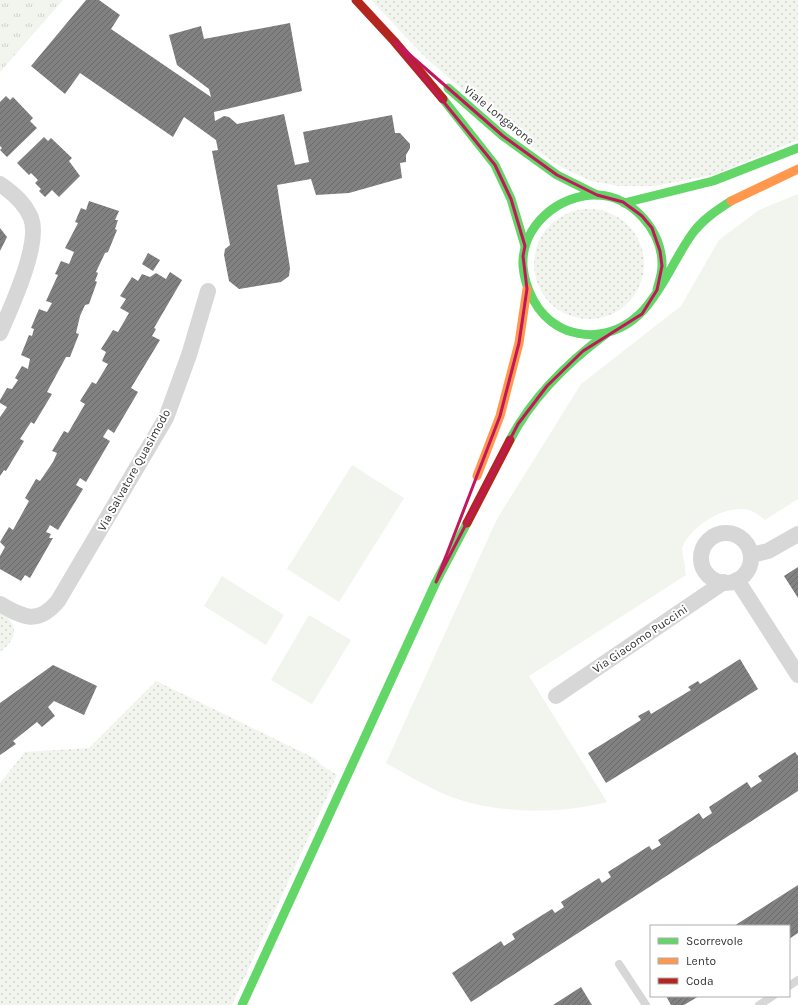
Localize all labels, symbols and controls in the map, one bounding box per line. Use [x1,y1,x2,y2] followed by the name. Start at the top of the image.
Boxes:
[461,82,537,148] street label: Viale Longarone
[95,407,173,533] street label: Via Salvatore Quasimodo
[590,602,690,676] street label: Via Giacomo Puccini
[650,925,790,997] legend
[686,934,743,948] text: Scorrevole
[686,954,716,968] text: Lento
[686,974,714,988] text: Coda

